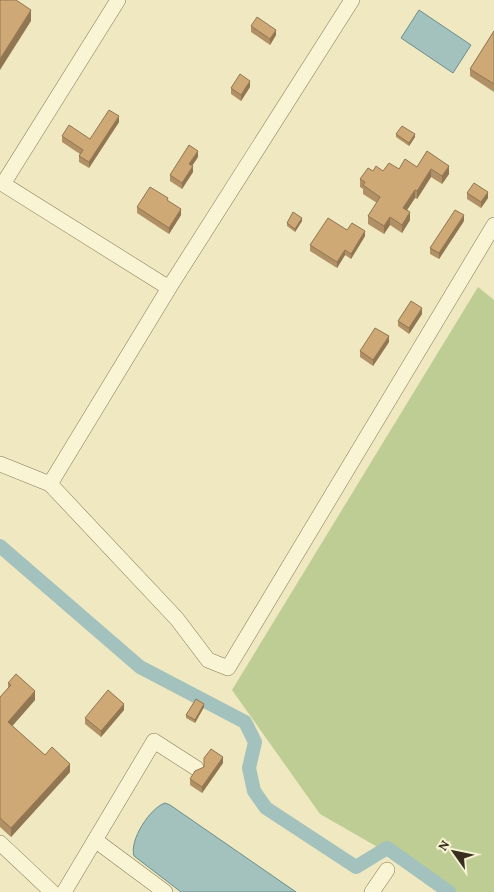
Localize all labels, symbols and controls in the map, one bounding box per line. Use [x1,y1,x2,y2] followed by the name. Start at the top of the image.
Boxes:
[429,827,479,877] north arrow
[434,836,453,853] text: N

